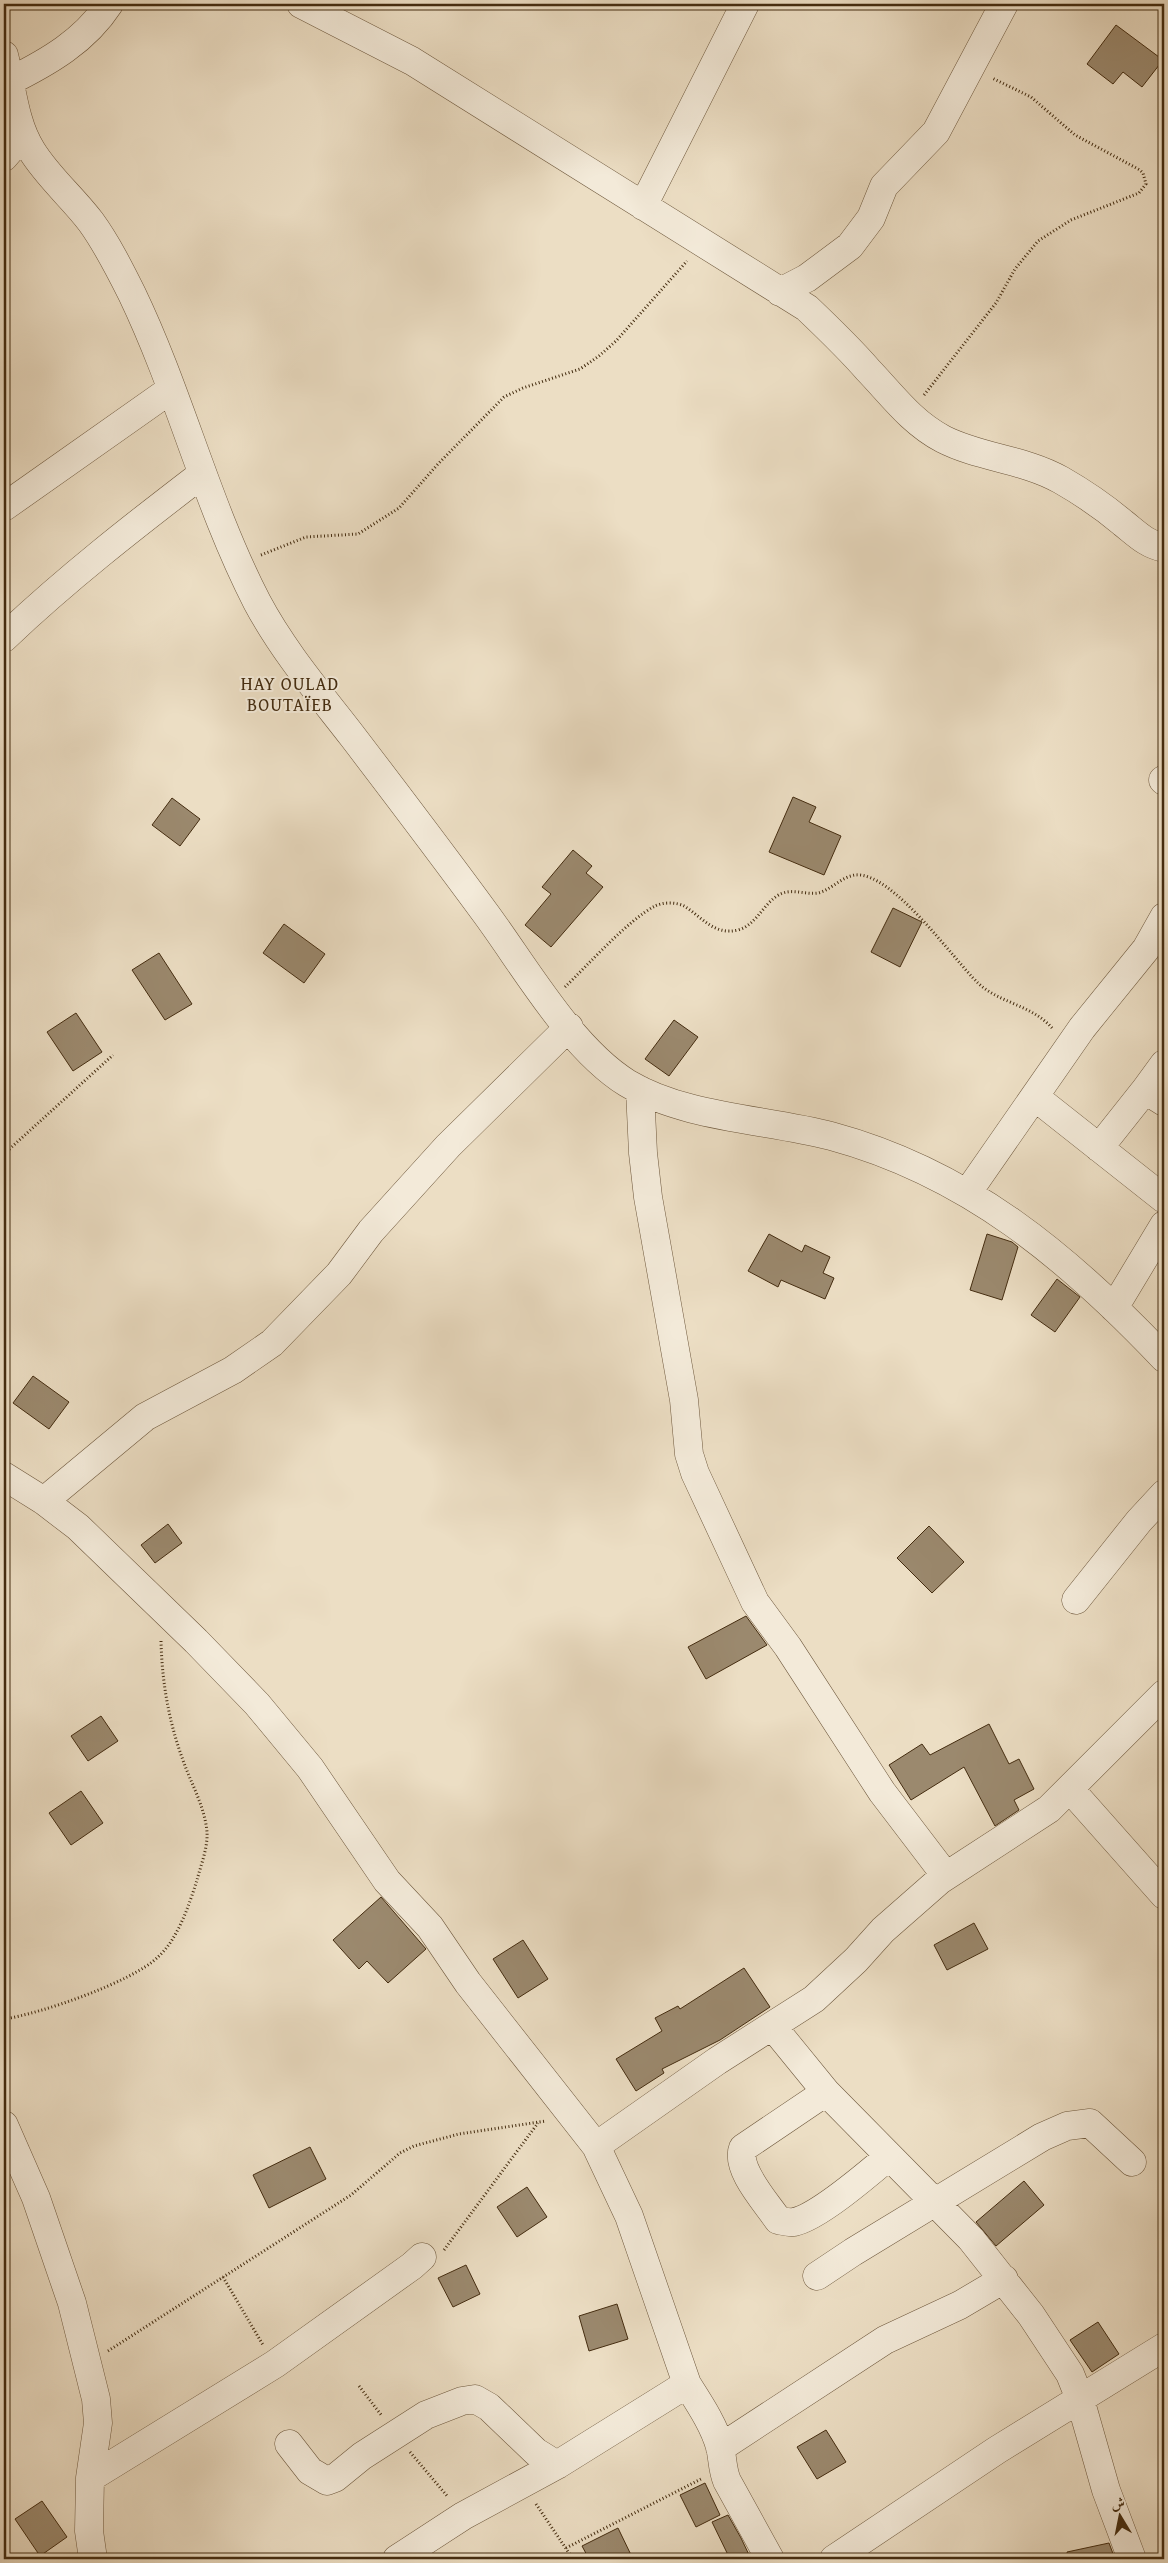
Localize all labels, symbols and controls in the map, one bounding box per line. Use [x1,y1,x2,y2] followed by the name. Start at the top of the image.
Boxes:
[241,670,339,718] district label: HAY OULAD BOUTAÏEB
[1096,2490,1146,2540] north arrow
[1109,2492,1126,2514] text: ش

